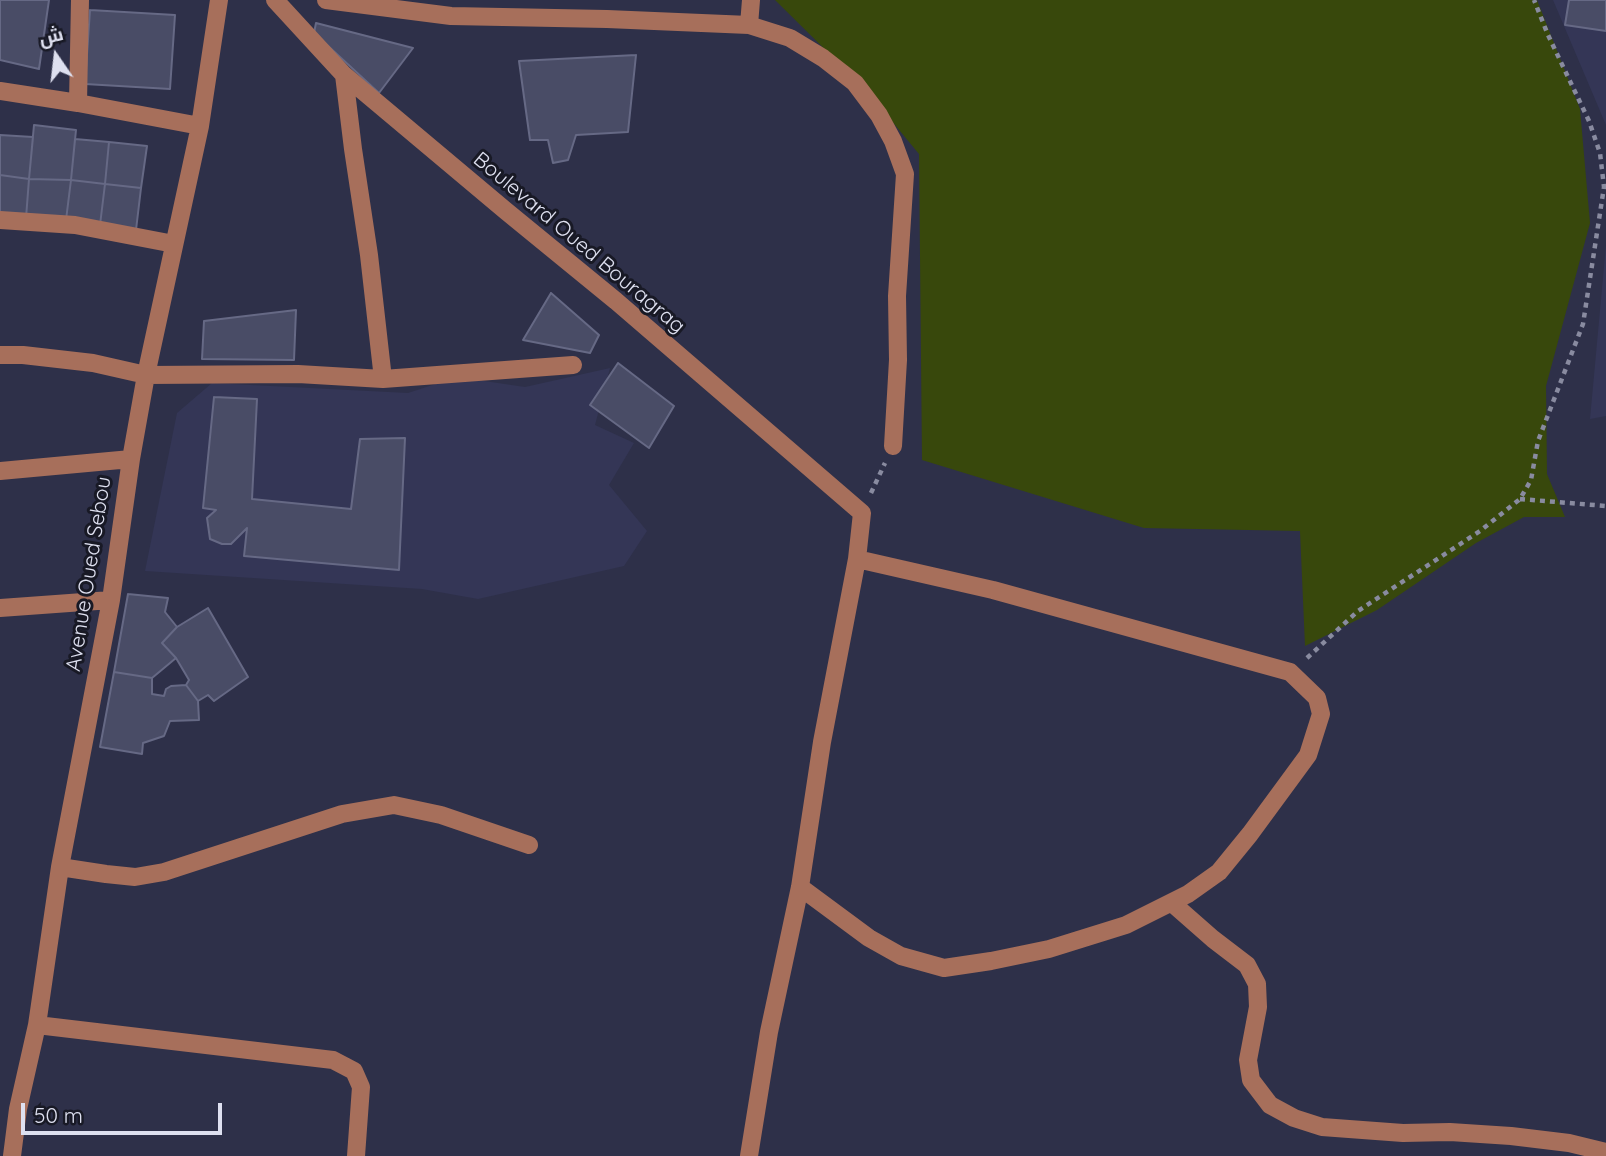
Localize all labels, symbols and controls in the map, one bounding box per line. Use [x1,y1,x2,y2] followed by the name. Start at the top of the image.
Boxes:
[21,21,91,91] north arrow
[36,21,66,50] text: ش
[468,147,690,339] street label: Boulevard Oued Bouragrag
[61,475,117,673] street label: Avenue Oued Sebou
[24,1090,226,1134] scale bar
[34,1102,83,1128] text: 50 m

